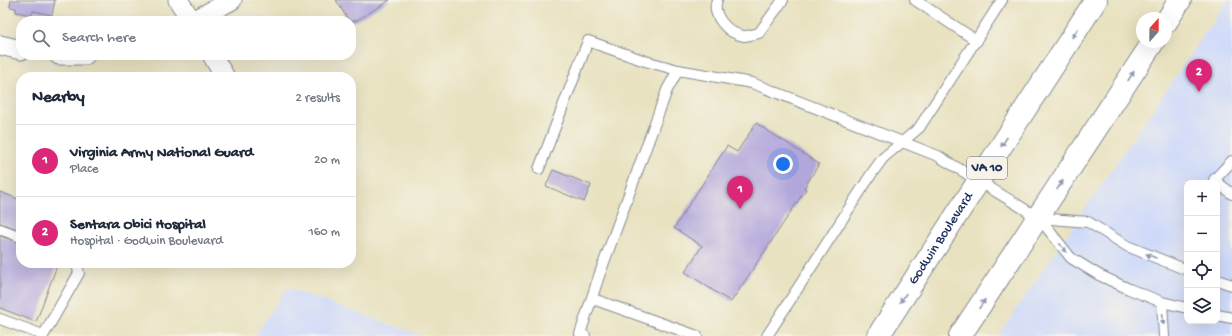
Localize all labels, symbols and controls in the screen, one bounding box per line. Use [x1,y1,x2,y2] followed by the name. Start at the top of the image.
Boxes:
[1136,12,1172,48] north arrow
[16,16,356,60] search box
[30,27,52,49] icon: search
[1071,28,1079,38] one-way arrow
[62,29,136,47] text: Search here
[1186,59,1212,92] pin: 2
[1127,71,1135,81] one-way arrow
[32,88,85,108] text: Nearby
[295,91,340,106] text: 2 results
[1000,136,1008,147] one-way arrow
[70,144,253,162] text: Virginia Army National Guard
[42,153,48,168] text: 1
[314,153,340,168] text: 20 m
[773,154,793,174] your location
[967,157,1007,179] road number: VA 10
[70,162,98,177] text: Place
[727,176,753,209] pin: 1
[1057,179,1064,191] one-way arrow
[1184,180,1220,324] map controls
[1184,180,1220,216] button: +
[905,188,978,288] street label: Godwin Boulevard
[70,216,206,234] text: Sentara Obici Hospital
[1184,216,1220,252] button: −
[42,225,48,240] text: 2
[308,225,340,240] text: 160 m
[70,234,223,249] text: Hospital · Godwin Boulevard
[1059,243,1068,254] one-way arrow
[1144,252,1156,258] one-way arrow
[1184,252,1220,288] button: locate
[1184,288,1220,324] button: layers
[899,292,907,303] one-way arrow
[978,298,986,309] one-way arrow
[1159,313,1166,325] one-way arrow

